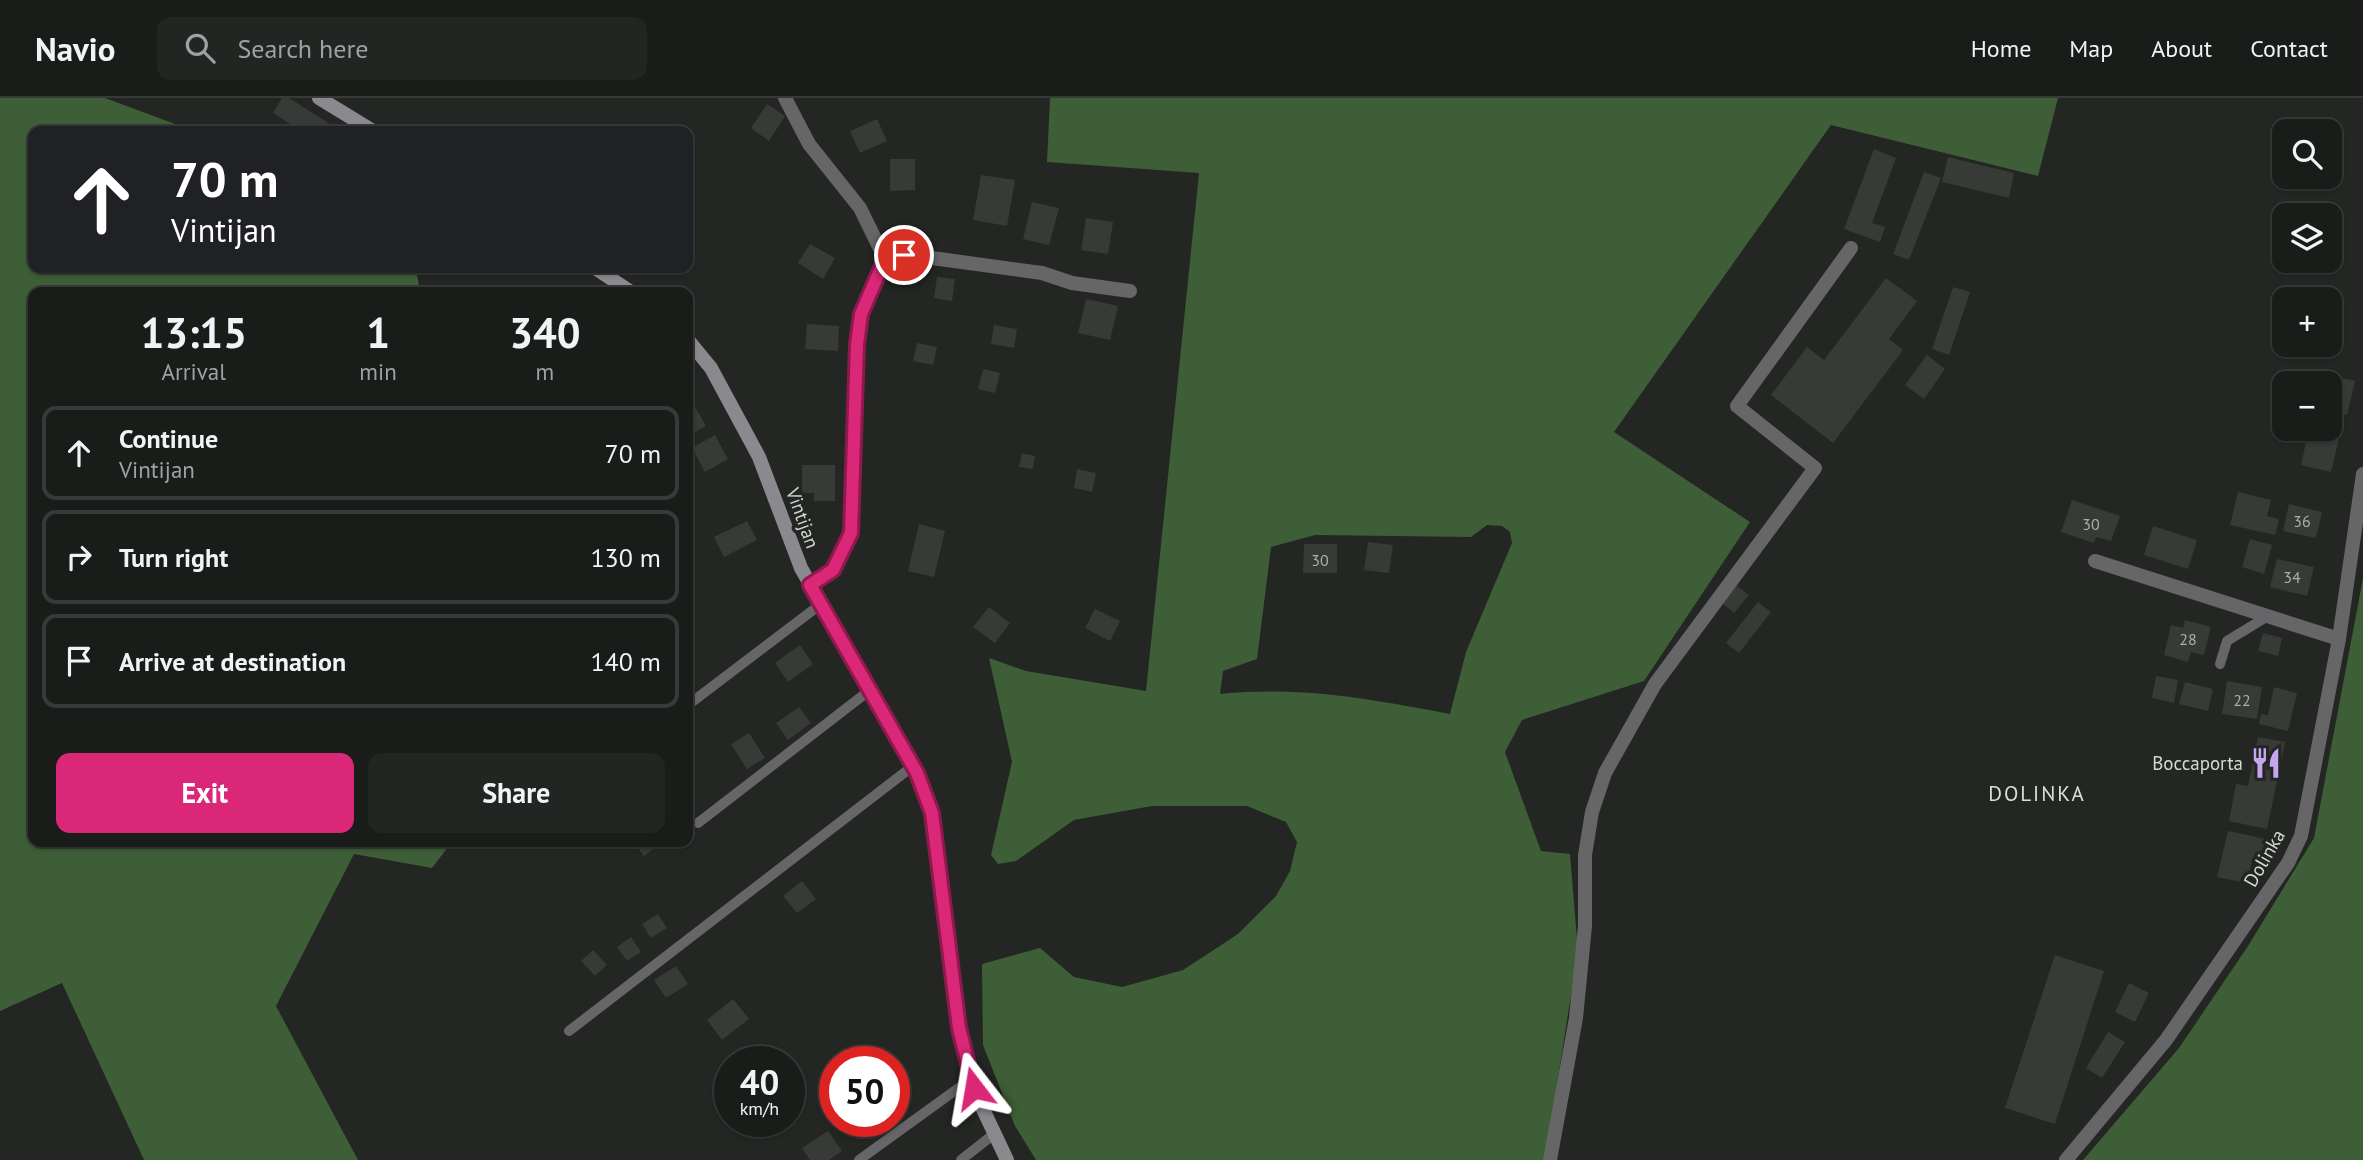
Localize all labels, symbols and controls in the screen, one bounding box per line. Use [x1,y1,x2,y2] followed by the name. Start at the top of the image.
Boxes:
[157,17,647,80] search box
[35,27,115,70] text: Navio
[181,29,219,67] icon: search
[237,32,369,65] text: Search here
[1971,33,2031,64] text: Home
[2069,33,2113,64] text: Map
[2151,33,2212,64] text: About
[2250,33,2328,64] text: Contact
[2272,119,2342,441] map controls
[2272,119,2342,189] button: search
[171,147,278,211] text: 70 m
[56,154,147,245] icon: ahead
[2272,203,2342,273] button: layers
[171,209,277,251] text: Vintijan
[874,225,934,285] pin
[885,236,923,274] icon: arrive
[2272,287,2342,357] button: +
[140,305,247,360] text: 13:15
[366,305,390,360] text: 1
[509,305,581,360] text: 340
[161,357,226,386] text: Arrival
[359,357,397,386] text: min
[536,357,554,386] text: m
[2272,371,2342,441] button: −
[119,422,218,455] text: Continue
[60,434,98,472] icon: ahead
[605,437,661,470] text: 70 m
[119,455,195,484] text: Vintijan
[781,483,825,552] street label: Vintijan
[2293,511,2311,531] house number: 36
[2082,514,2100,534] house number: 30
[60,538,98,576] icon: right
[119,541,228,574] text: Turn right
[590,541,661,574] text: 130 m
[1311,550,1329,570] house number: 30
[2283,567,2301,587] house number: 34
[2179,629,2197,649] house number: 28
[60,642,98,680] icon: arrive
[119,645,346,678] text: Arrive at destination
[590,645,661,678] text: 140 m
[2233,690,2251,710] house number: 22
[2249,746,2283,780] restaurant icon: Boccaporta
[2152,751,2243,775] place label: Boccaporta
[56,753,354,833] button: Exit
[368,753,665,833] button: Share
[1988,780,2086,807] district label: DOLINKA
[2238,825,2290,891] street label: Dolinka
[819,1046,910,1137] speed limit sign: 50
[937,1051,1011,1125] position arrow
[740,1059,779,1105] text: 40
[740,1097,779,1120] text: km/h

